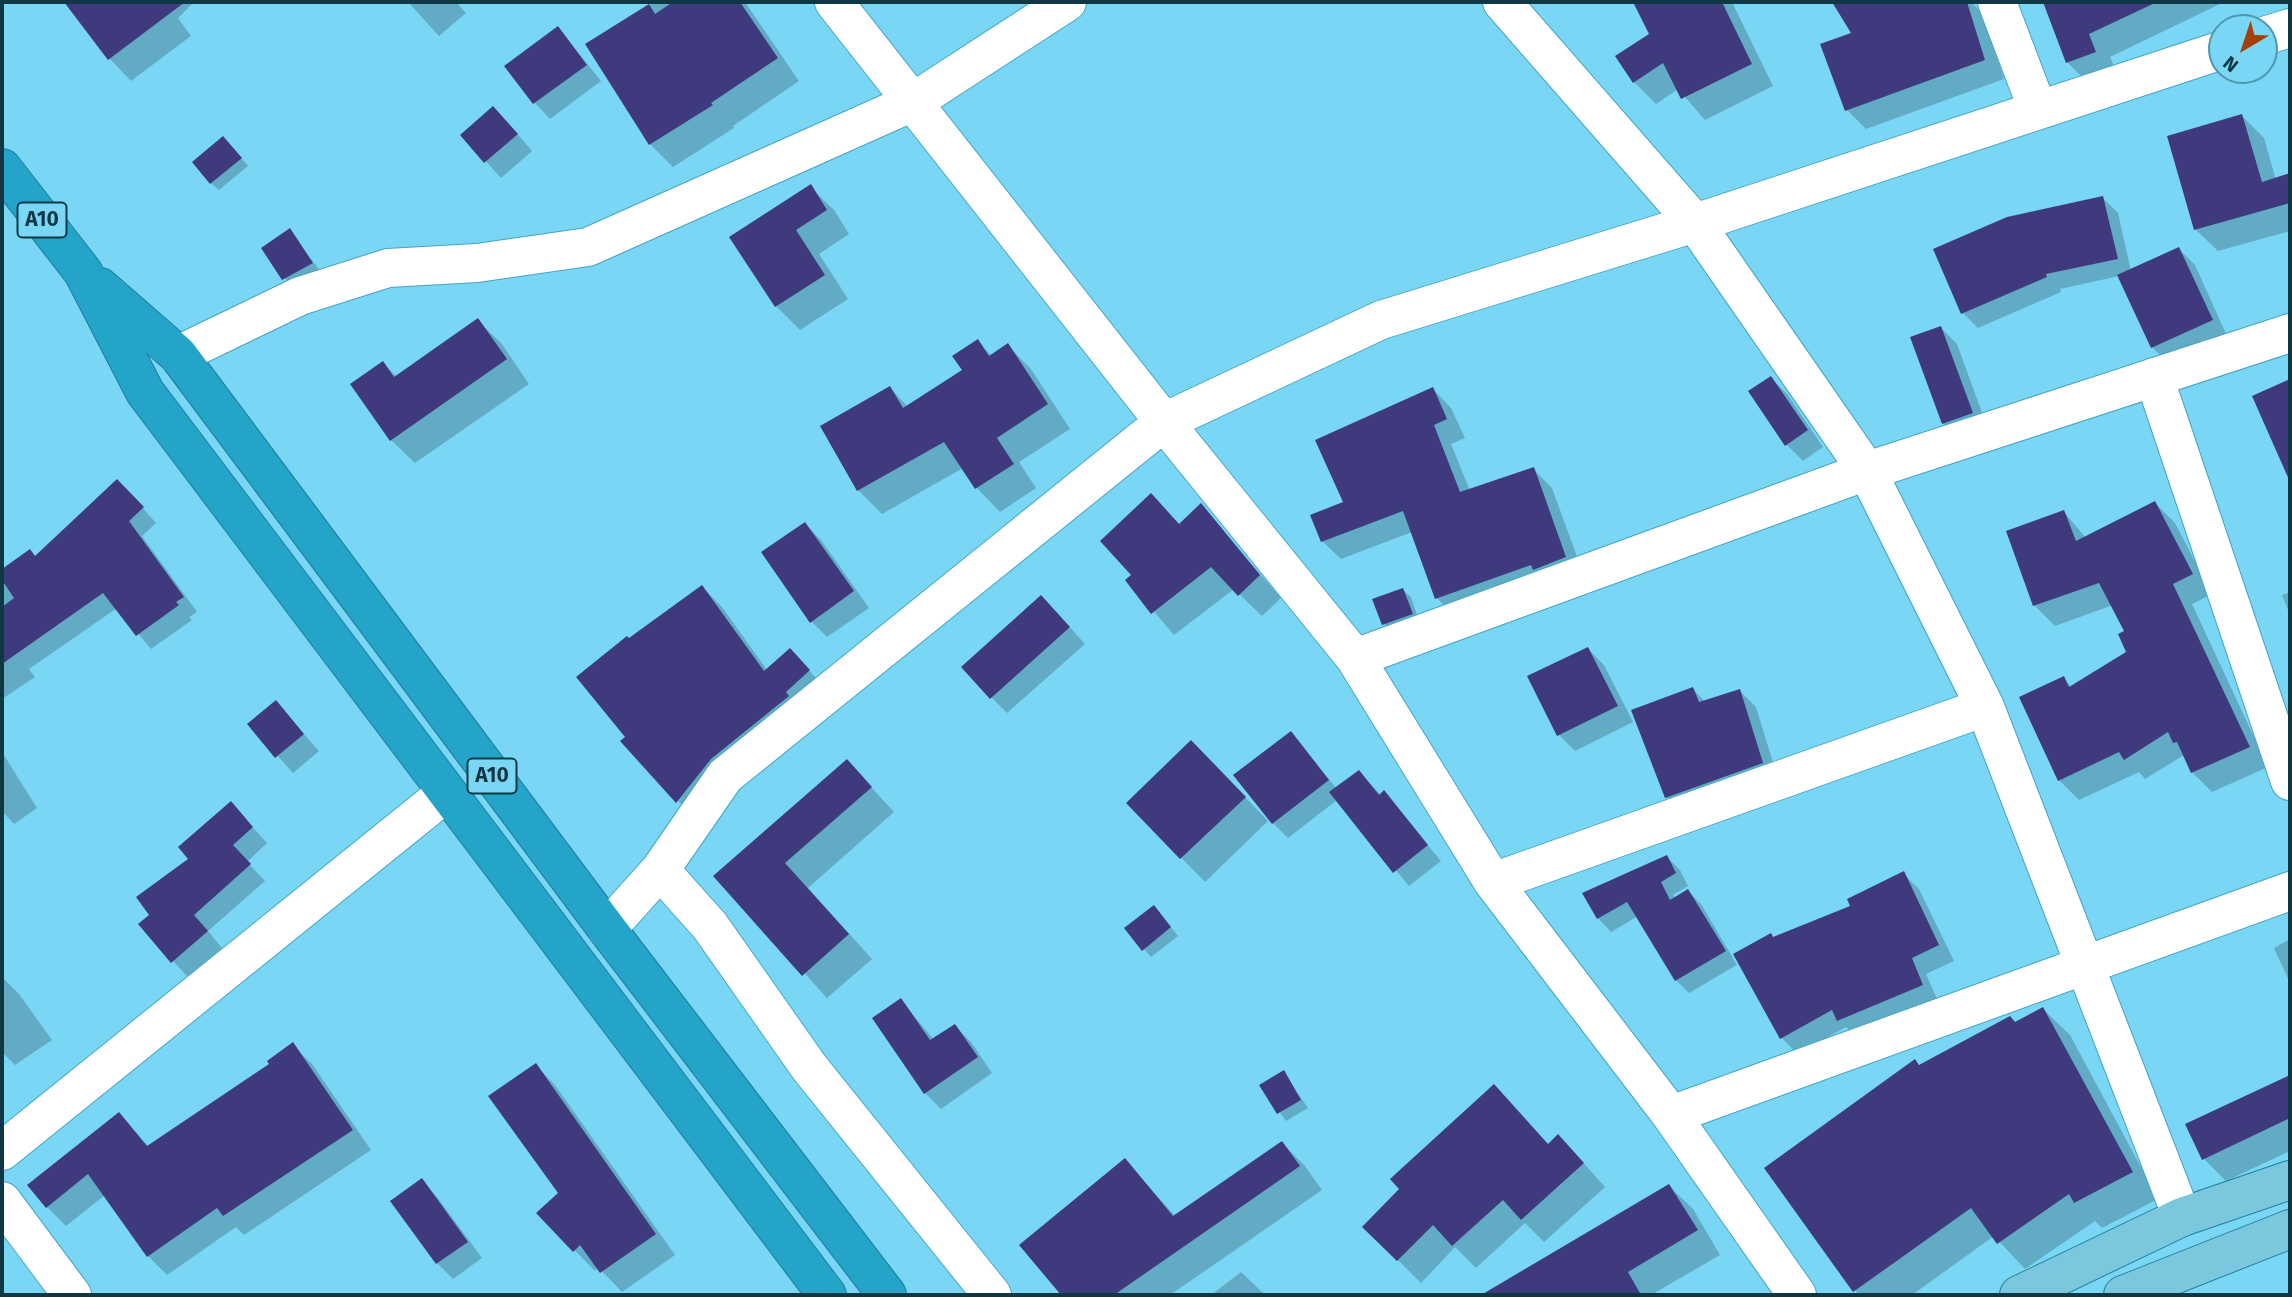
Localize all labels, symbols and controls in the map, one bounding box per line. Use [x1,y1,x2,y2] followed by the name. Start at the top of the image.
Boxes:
[2208,14,2278,84] north arrow
[2219,51,2243,77] text: N
[18,202,66,238] road number: A10
[468,758,516,794] road number: A10

